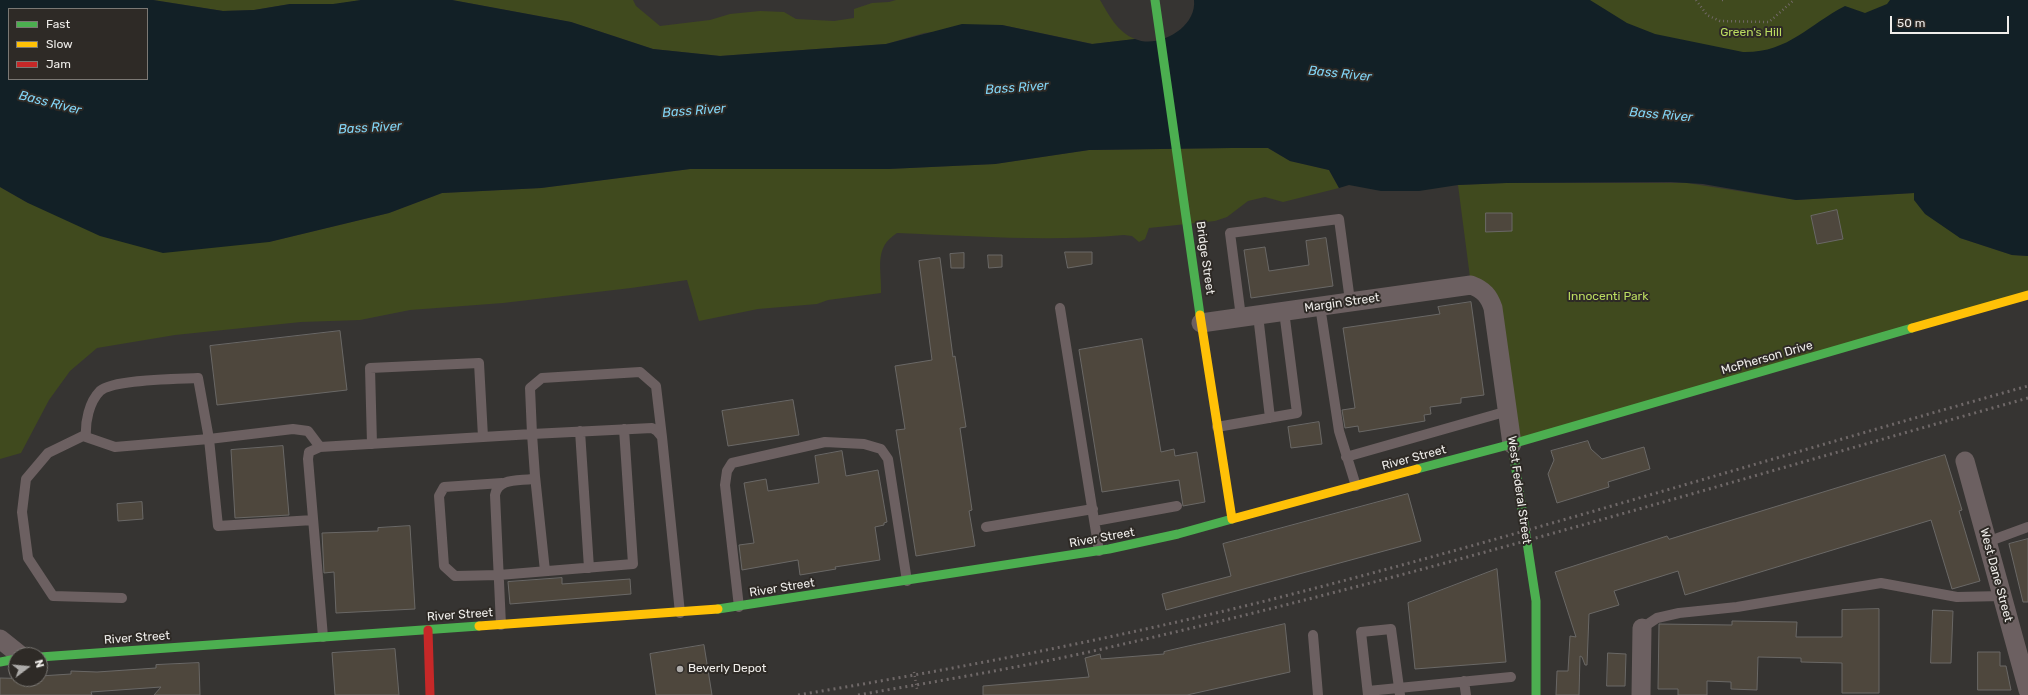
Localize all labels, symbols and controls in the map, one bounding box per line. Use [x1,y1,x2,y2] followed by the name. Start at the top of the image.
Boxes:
[8,8,148,80] legend
[1892,8,2011,34] scale bar
[1897,16,1925,30] text: 50 m
[46,17,70,31] text: Fast
[1720,26,1782,40] park label: Green's Hill
[46,37,73,51] text: Slow
[46,57,71,71] text: Jam
[1308,63,1372,85] water label: Bass River
[985,78,1049,98] water label: Bass River
[17,88,83,118] water label: Bass River
[662,101,726,121] water label: Bass River
[1629,104,1693,126] water label: Bass River
[338,119,402,137] water label: Bass River
[1193,220,1217,296] street label: Bridge Street
[1568,290,1648,304] park label: Innocenti Park
[1304,291,1380,315] street label: Margin Street
[1720,338,1814,378] street label: McPherson Drive
[1504,435,1534,545] street label: West Federal Street
[1380,442,1448,474] street label: River Street
[1068,525,1136,551] street label: River Street
[1977,527,2015,623] street label: West Dane Street
[748,576,816,600] street label: River Street
[427,606,493,624] street label: River Street
[104,629,170,647] street label: River Street
[8,647,48,687] north arrow
[32,658,46,669] text: N
[688,662,766,676] place label: Beverly Depot
[675,664,685,674] marker: Beverly Depot

